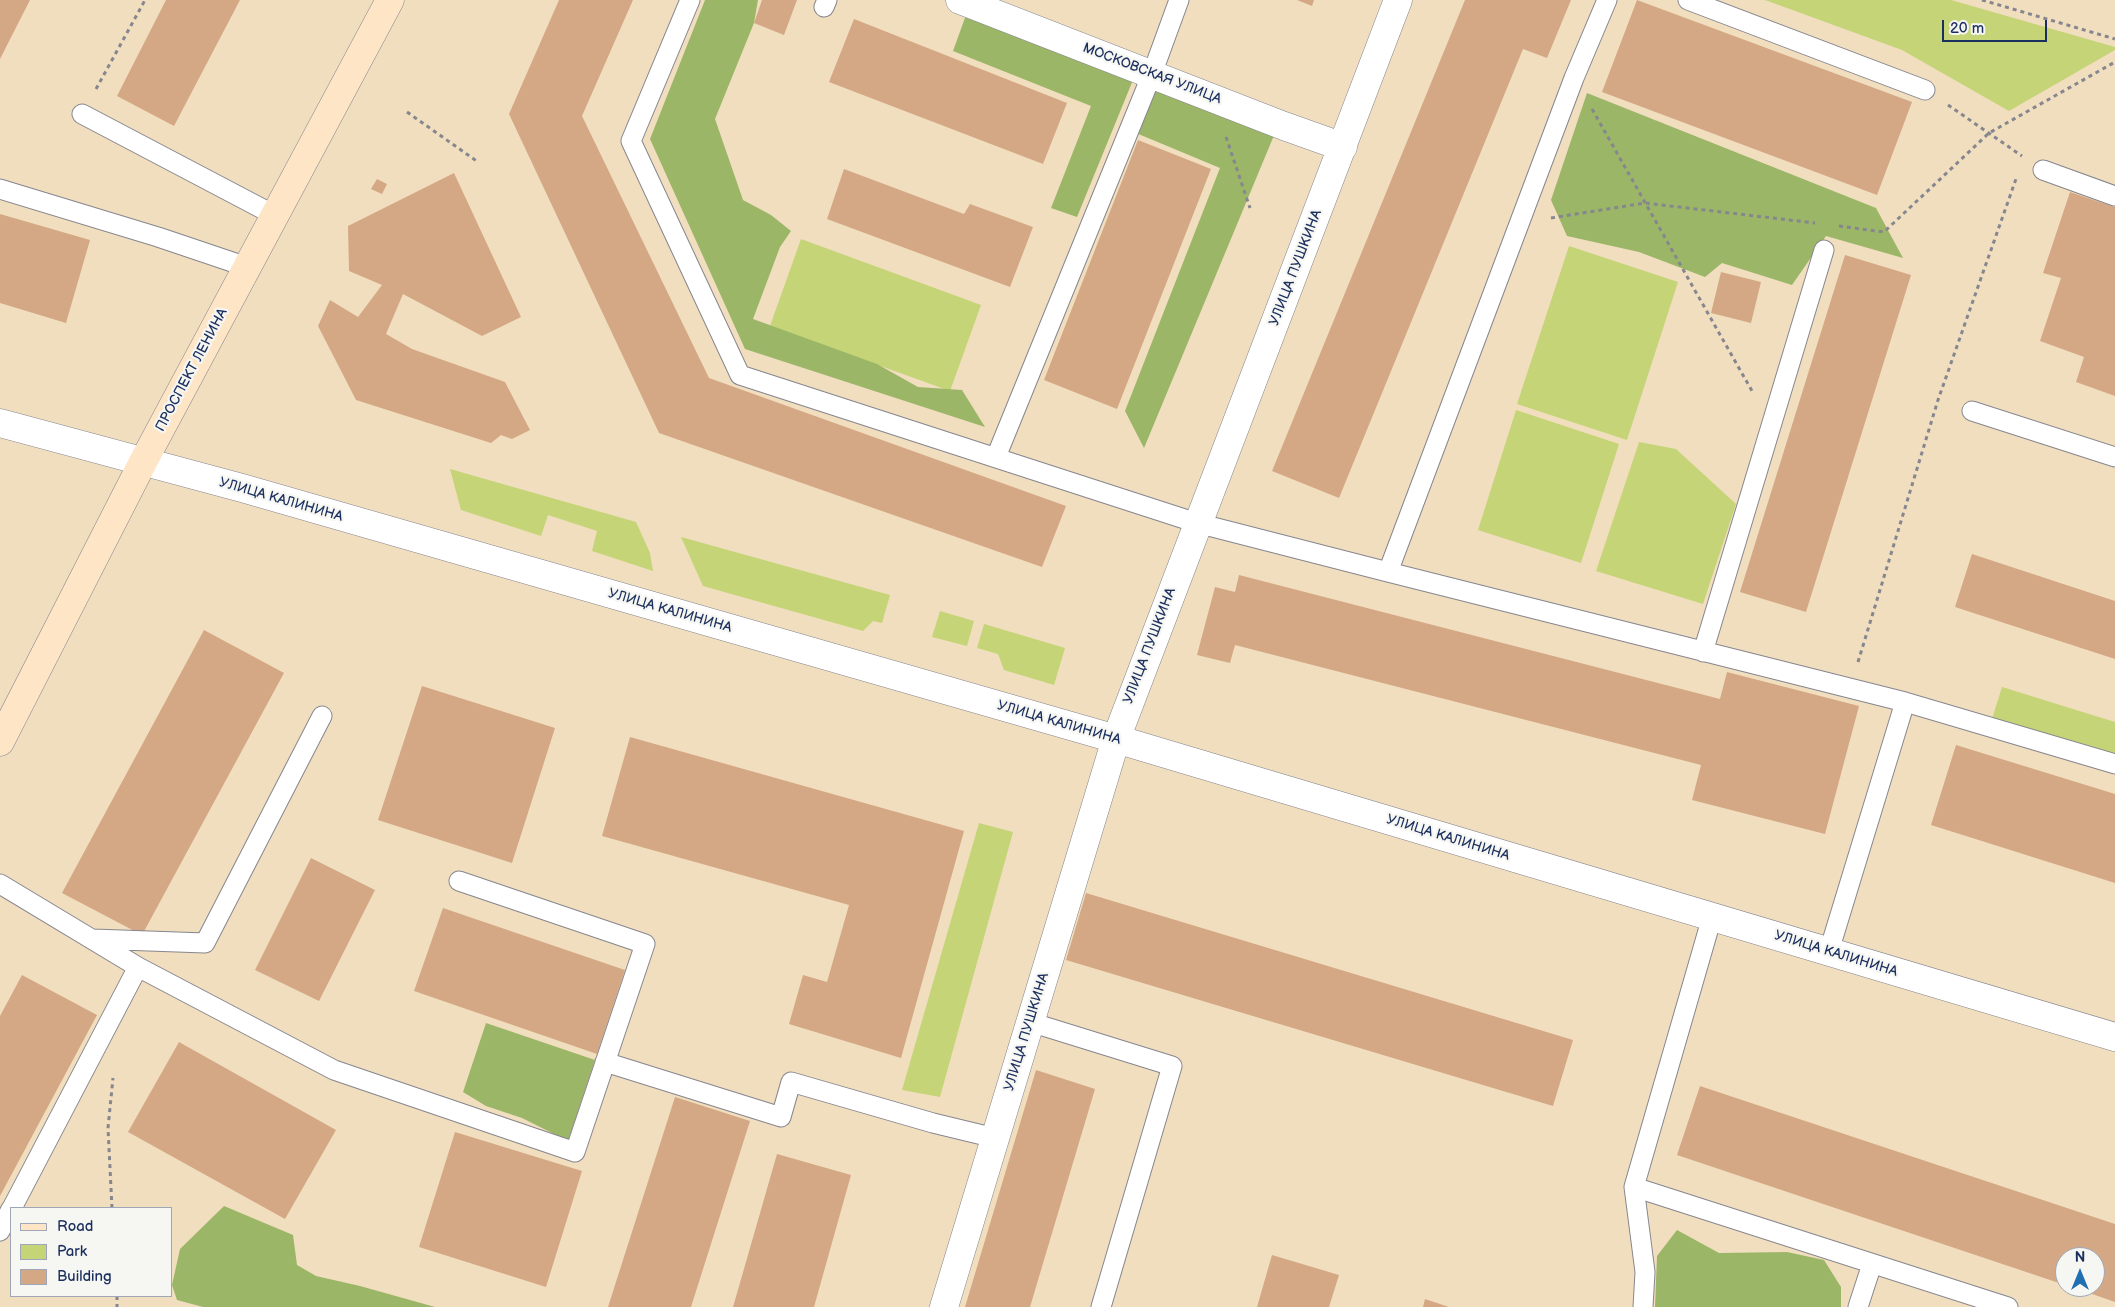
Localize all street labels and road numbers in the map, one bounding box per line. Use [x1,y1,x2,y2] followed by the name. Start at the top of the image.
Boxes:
[1080,40,1224,108] street label: МОСКОВСКАЯ УЛИЦА
[1266,208,1326,328] street label: УЛИЦА ПУШКИНА
[152,306,232,434] street label: ПРОСПЕКТ ЛЕНИНА
[217,474,345,526] street label: УЛИЦА КАЛИНИНА
[606,585,734,637] street label: УЛИЦА КАЛИНИНА
[1120,586,1180,706] street label: УЛИЦА ПУШКИНА
[995,697,1123,749] street label: УЛИЦА КАЛИНИНА
[1384,811,1512,865] street label: УЛИЦА КАЛИНИНА
[1772,927,1900,981] street label: УЛИЦА КАЛИНИНА
[1001,971,1053,1093] street label: УЛИЦА ПУШКИНА

